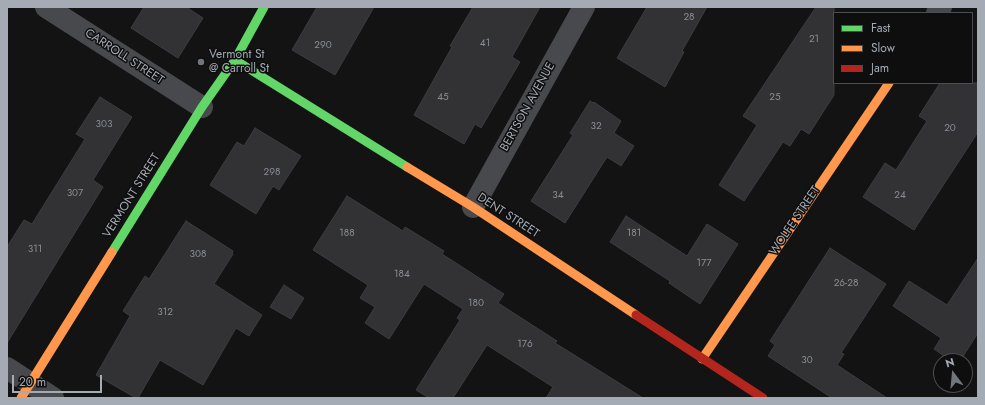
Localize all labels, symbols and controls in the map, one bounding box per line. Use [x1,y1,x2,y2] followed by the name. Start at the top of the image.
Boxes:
[683,12,695,24] house number: 28
[833,12,973,84] legend
[871,19,890,37] text: Fast
[82,26,166,88] street label: CARROLL STREET
[809,34,819,46] house number: 21
[480,38,490,50] house number: 41
[871,39,895,57] text: Slow
[314,40,332,52] house number: 290
[209,48,269,76] place label: Vermont St @ Carroll St
[196,57,206,67] marker: Vermont St @ Carroll St
[871,59,889,77] text: Jam
[498,60,558,154] street label: BERTSON AVENUE
[437,92,449,104] house number: 45
[769,92,781,104] house number: 25
[96,119,112,131] house number: 303
[590,121,602,133] house number: 32
[944,123,956,135] house number: 20
[100,151,164,241] street label: VERMONT STREET
[264,167,280,179] house number: 298
[767,184,823,258] street label: WOLFE STREET
[67,188,83,200] house number: 307
[552,190,564,202] house number: 34
[894,190,906,202] house number: 24
[474,191,542,241] street label: DENT STREET
[339,228,355,240] house number: 188
[627,228,641,240] house number: 181
[28,244,42,256] house number: 311
[190,249,206,261] house number: 308
[697,258,711,270] house number: 177
[394,269,410,281] house number: 184
[834,278,858,290] house number: 26-28
[468,298,484,310] house number: 180
[157,307,173,319] house number: 312
[517,339,533,351] house number: 176
[933,353,973,393] north arrow
[944,354,956,371] text: N
[801,355,813,367] house number: 30
[14,367,104,393] scale bar
[19,373,46,391] text: 20 m

